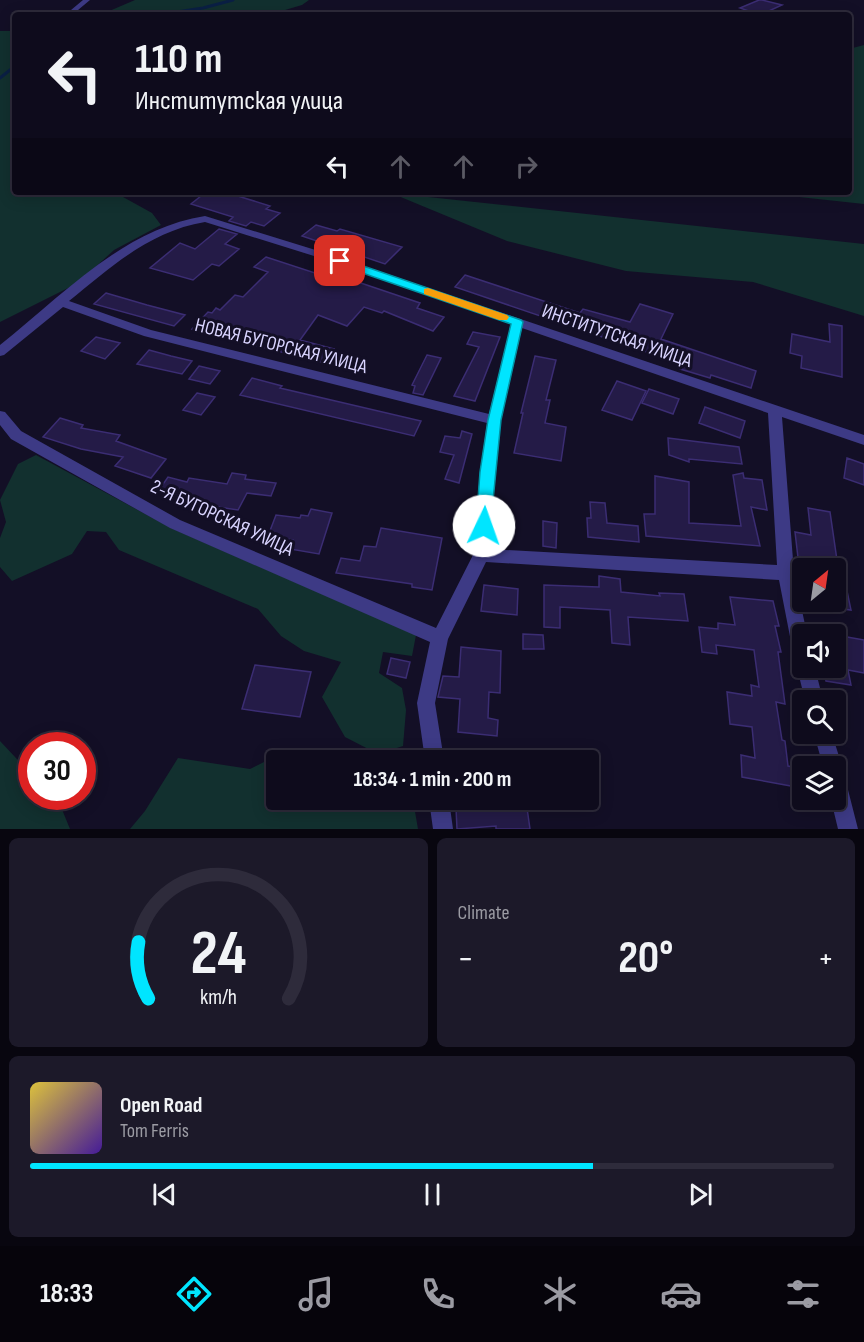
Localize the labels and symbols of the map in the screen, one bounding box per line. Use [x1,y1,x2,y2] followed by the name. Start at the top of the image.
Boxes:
[314,235,365,286] pin
[539,299,696,373] street label: ИНСТИТУТСКАЯ УЛИЦА
[192,313,370,379] street label: НОВАЯ БУГОРСКАЯ УЛИЦА
[147,474,298,562] street label: 2-Я БУГОРСКАЯ УЛИЦА
[452,494,516,558] position arrow
[792,558,846,612] north arrow
[18,732,96,810] speed limit sign: 30

